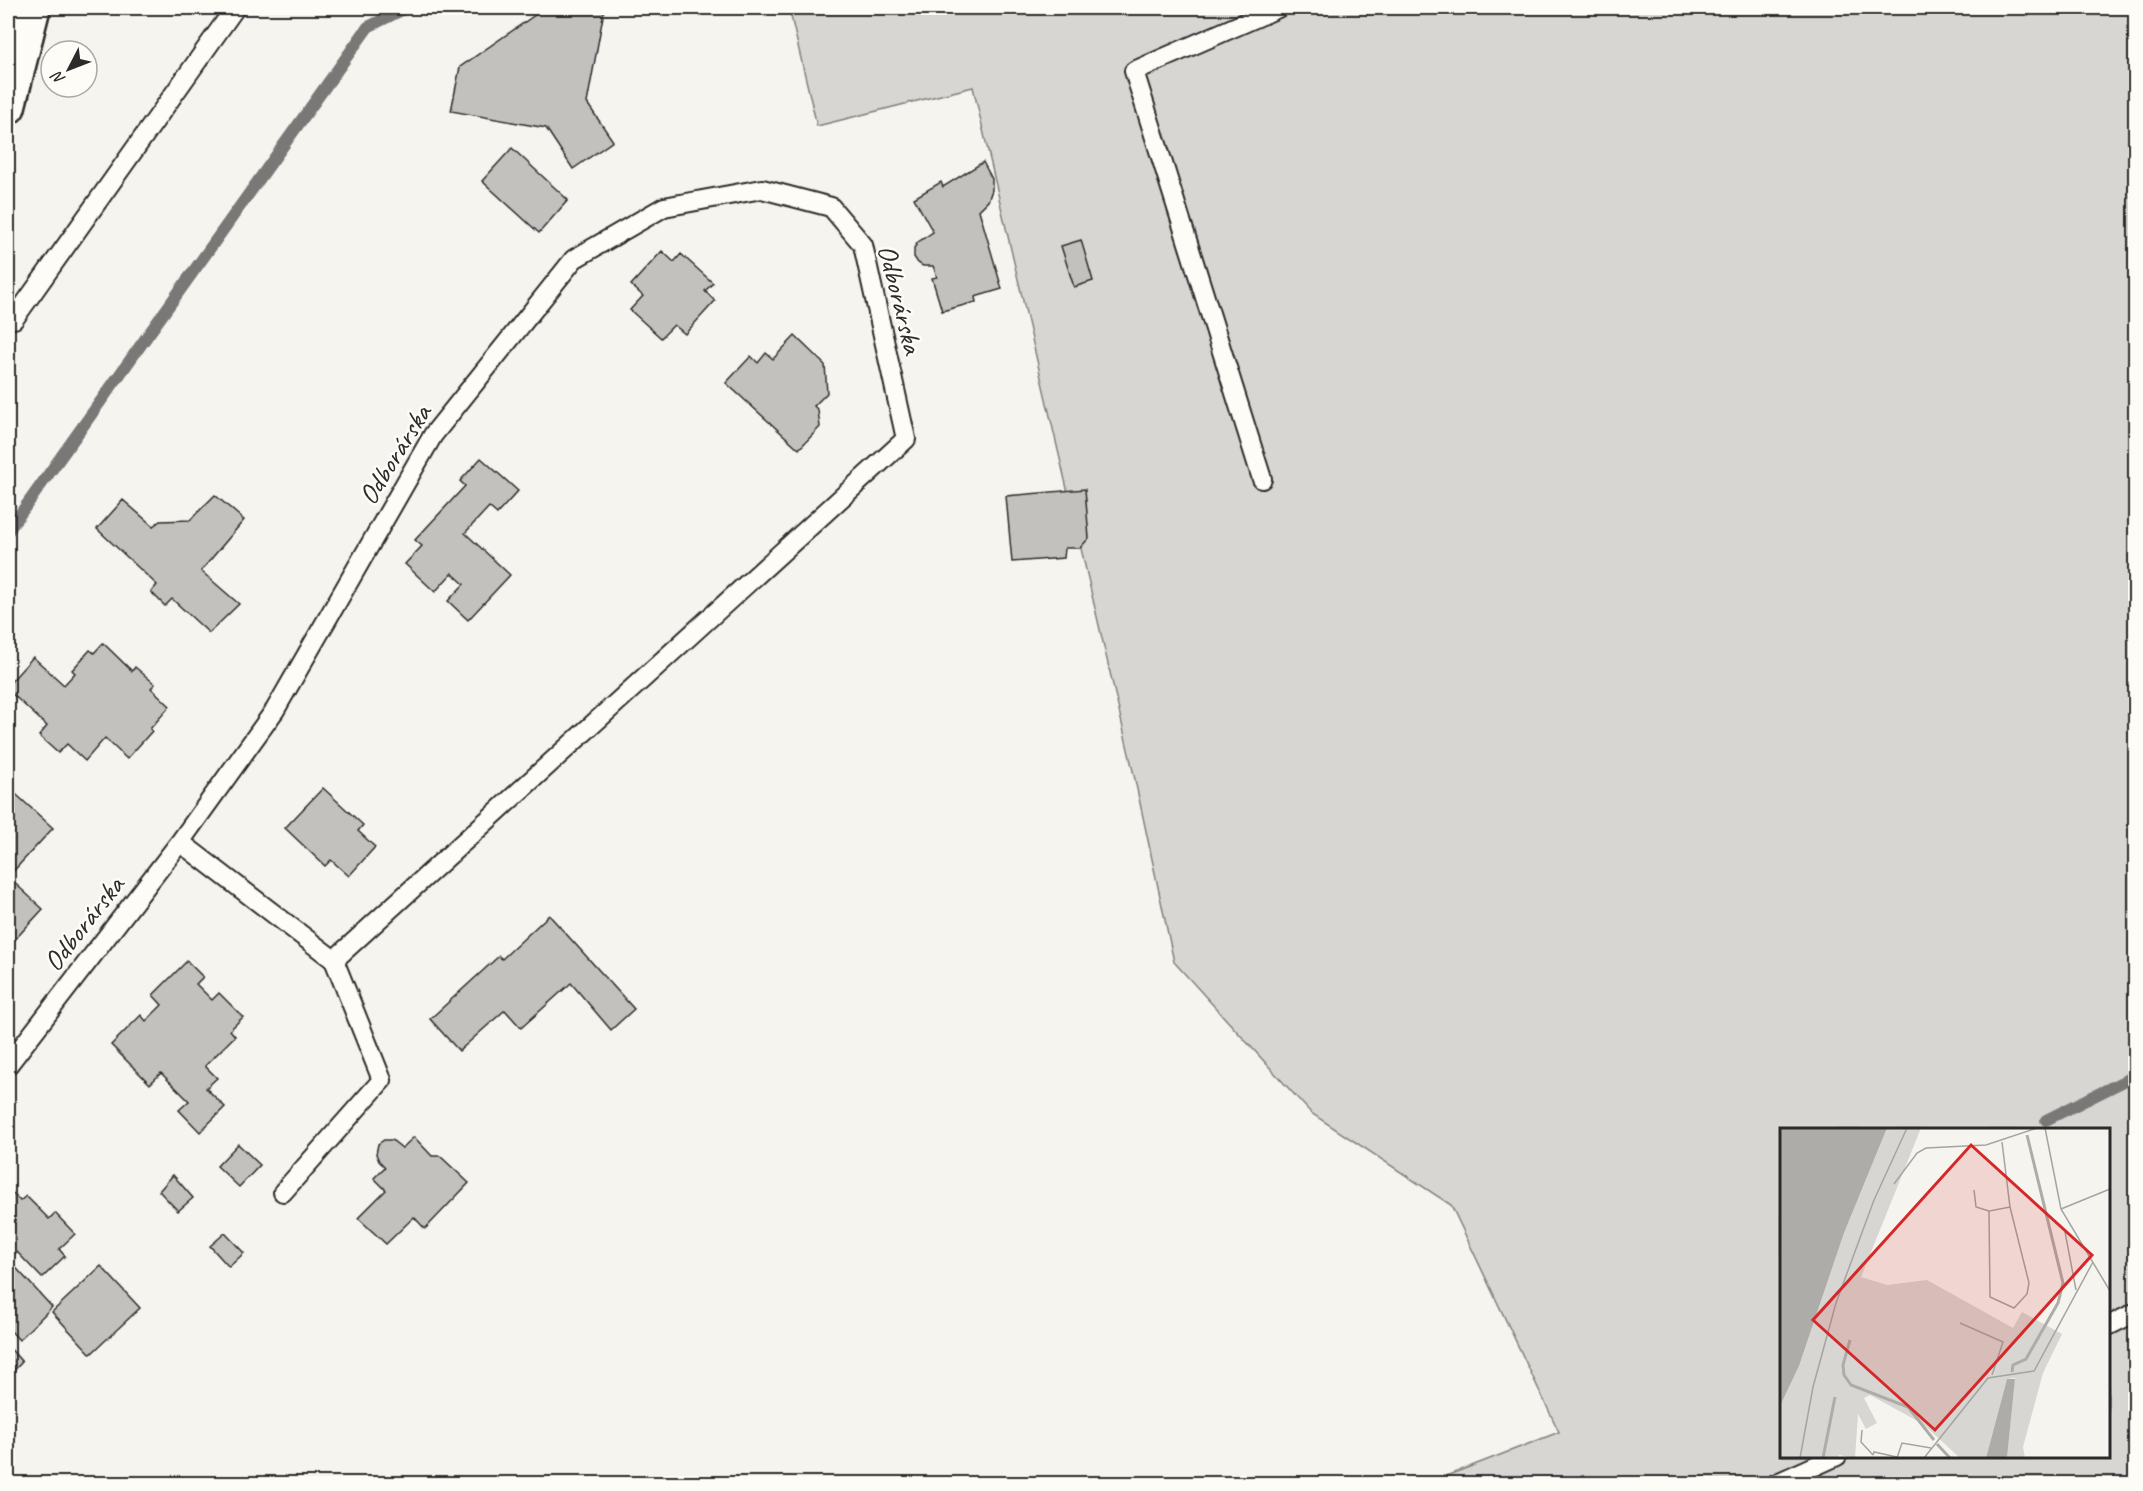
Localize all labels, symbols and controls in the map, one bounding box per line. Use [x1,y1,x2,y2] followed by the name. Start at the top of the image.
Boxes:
[39,39,99,99] north arrow
[46,66,69,89] text: N
[870,241,931,359] street label: Odborárska
[350,396,440,511] street label: Odborárska
[35,867,133,978] street label: Odborárska
[1780,1128,2110,1458] inset map

